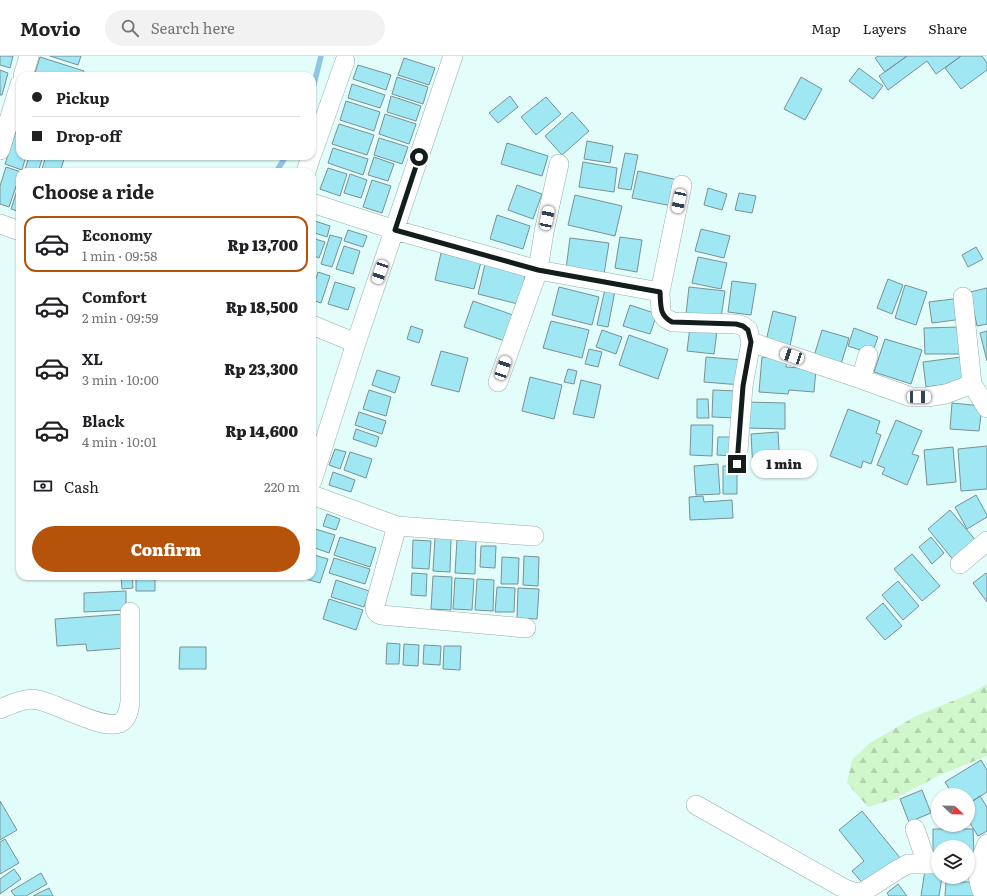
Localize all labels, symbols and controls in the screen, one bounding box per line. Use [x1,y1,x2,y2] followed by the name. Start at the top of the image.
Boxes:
[105,10,385,46] search box
[20,14,81,42] text: Movio
[151,16,235,39] text: Search here
[119,17,141,39] icon: search
[811,18,841,38] text: Map
[863,18,906,38] text: Layers
[928,18,967,38] text: Share
[56,86,109,109] text: Pickup
[56,124,121,147] text: Drop-off
[410,148,428,166] route start
[32,178,154,205] text: Choose a ride
[671,188,687,214] car
[539,205,555,231] car
[82,223,152,246] text: Economy
[34,226,70,262] icon: car
[228,233,298,256] text: Rp 13,700
[82,246,157,265] text: 1 min · 09:58
[370,259,390,285] car
[82,285,147,308] text: Comfort
[34,288,70,324] icon: car
[226,295,298,318] text: Rp 18,500
[82,308,158,327] text: 2 min · 09:59
[779,346,805,366] car
[82,347,103,370] text: XL
[34,350,70,386] icon: car
[493,355,513,381] car
[224,357,298,380] text: Rp 23,300
[82,370,159,389] text: 3 min · 10:00
[907,391,931,403] car
[82,409,125,432] text: Black
[34,412,70,448] icon: car
[225,419,298,442] text: Rp 14,600
[82,432,157,451] text: 4 min · 10:01
[751,450,817,478] callout: 1 min
[766,454,802,473] text: 1 min
[728,455,746,473] route end
[32,475,54,497] icon: cash
[64,475,99,498] text: Cash
[264,477,300,496] text: 220 m
[32,526,300,572] button: Confirm
[931,788,975,832] north arrow
[931,788,975,884] map controls
[931,840,975,884] button: layers

